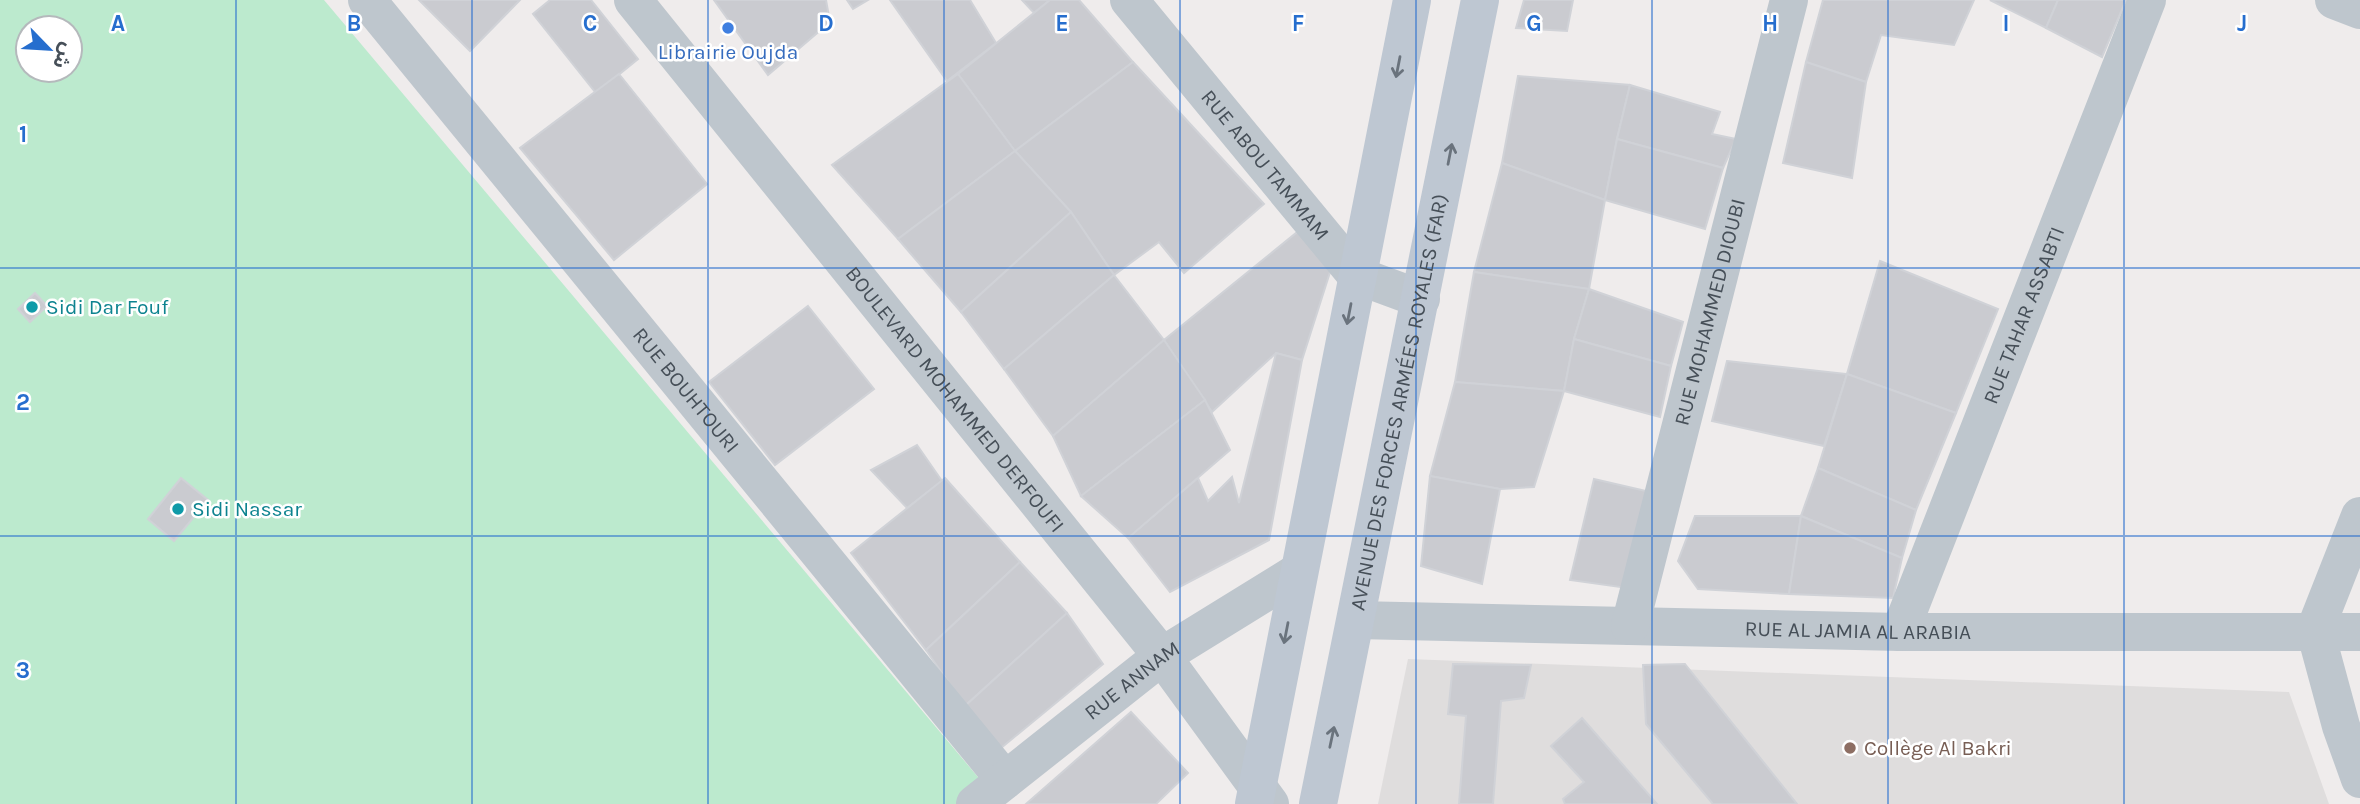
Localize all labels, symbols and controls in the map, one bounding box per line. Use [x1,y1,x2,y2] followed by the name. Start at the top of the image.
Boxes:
[111,10,125,37] text: A
[347,10,361,37] text: B
[583,10,597,37] text: C
[818,10,834,37] text: D
[1055,10,1069,37] text: E
[1292,10,1304,37] text: F
[1526,10,1542,37] text: G
[1762,10,1778,37] text: H
[2002,10,2010,37] text: I
[2237,10,2247,37] text: J
[14,14,84,84] north arrow
[720,20,736,36] marker: Librairie Oujda
[48,39,79,72] text: ش
[658,40,798,64] place label: Librairie Oujda
[1391,55,1405,78] one-way arrow
[1196,85,1334,245] street label: RUE ABOU TAMMAM
[19,121,27,148] text: 1
[1444,143,1457,166] one-way arrow
[1345,192,1453,613] street label: AVENUE DES FORCES ARMÉES ROYALES (FAR)
[1669,196,1750,428] street label: RUE MOHAMMED DIOUBI
[1978,223,2069,407] street label: RUE TAHAR ASSABTI
[841,262,1069,537] street label: BOULEVARD MOHAMMED DERFOUFI
[46,295,169,319] place label: Sidi Dar Fouf
[24,299,40,315] marker: Sidi Dar Fouf
[1342,302,1355,325] one-way arrow
[628,323,744,457] street label: RUE BOUHTOURI
[16,389,30,416] text: 2
[192,497,302,521] place label: Sidi Nassar
[170,501,186,517] marker: Sidi Nassar
[1744,617,1971,644] street label: RUE AL JAMIA AL ARABIA
[1279,621,1292,644] one-way arrow
[1080,636,1184,725] street label: RUE ANNAM
[16,657,30,684] text: 3
[1325,726,1339,749] one-way arrow
[1864,736,2012,760] place label: Collège Al Bakri
[1842,740,1858,756] marker: Collège Al Bakri

